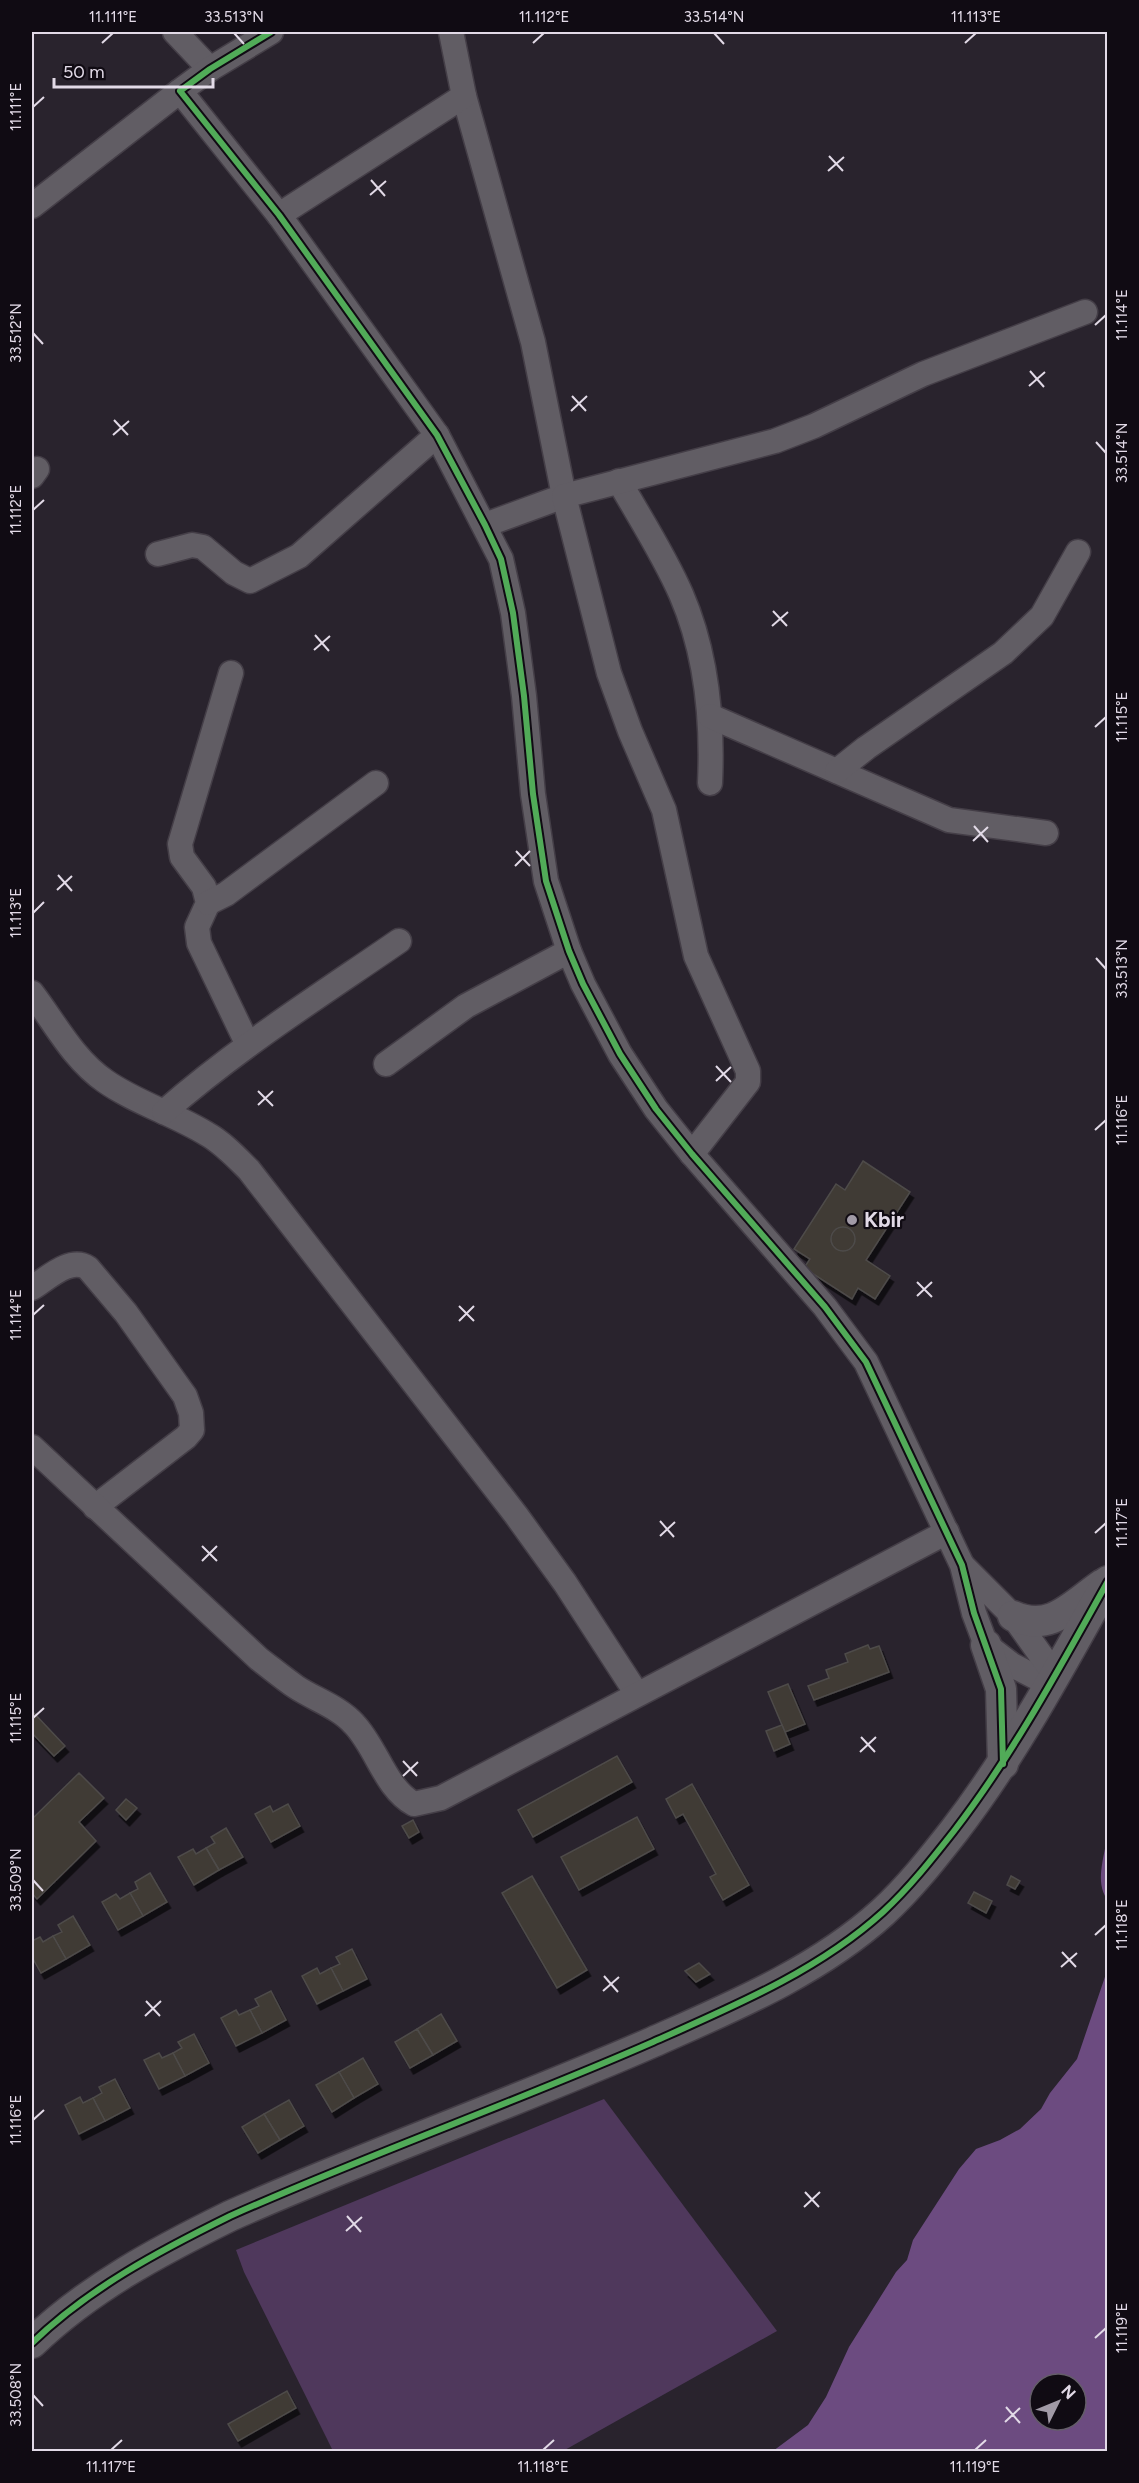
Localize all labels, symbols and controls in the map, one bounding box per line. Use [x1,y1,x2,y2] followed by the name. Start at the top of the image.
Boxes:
[89,8,137,26] text: 11.111°E
[204,8,264,26] text: 33.513°N
[519,8,569,26] text: 11.112°E
[684,8,744,26] text: 33.514°N
[951,8,1001,26] text: 11.113°E
[54,51,213,89] scale bar
[63,61,105,83] text: 50 m
[7,83,25,131] text: 11.111°E
[1113,289,1131,341] text: 11.114°E
[7,303,25,363] text: 33.512°N
[1113,423,1131,483] text: 33.514°N
[7,485,25,535] text: 11.112°E
[1113,692,1131,742] text: 11.115°E
[7,888,25,938] text: 11.113°E
[1113,939,1131,999] text: 33.513°N
[1113,1095,1131,1145] text: 11.116°E
[864,1207,904,1232] place label: Kbir
[845,1213,859,1227] marker: Kbir
[7,1289,25,1341] text: 11.114°E
[1113,1498,1131,1548] text: 11.117°E
[7,1693,25,1743] text: 11.115°E
[7,1848,25,1912] text: 33.509°N
[1113,1899,1131,1951] text: 11.118°E
[7,2095,25,2145] text: 11.116°E
[1113,2303,1131,2353] text: 11.119°E
[7,2363,25,2427] text: 33.508°N
[1028,2372,1088,2432] north arrow
[1057,2381,1080,2403] text: N
[86,2458,136,2476] text: 11.117°E
[517,2458,569,2476] text: 11.118°E
[950,2458,1000,2476] text: 11.119°E

